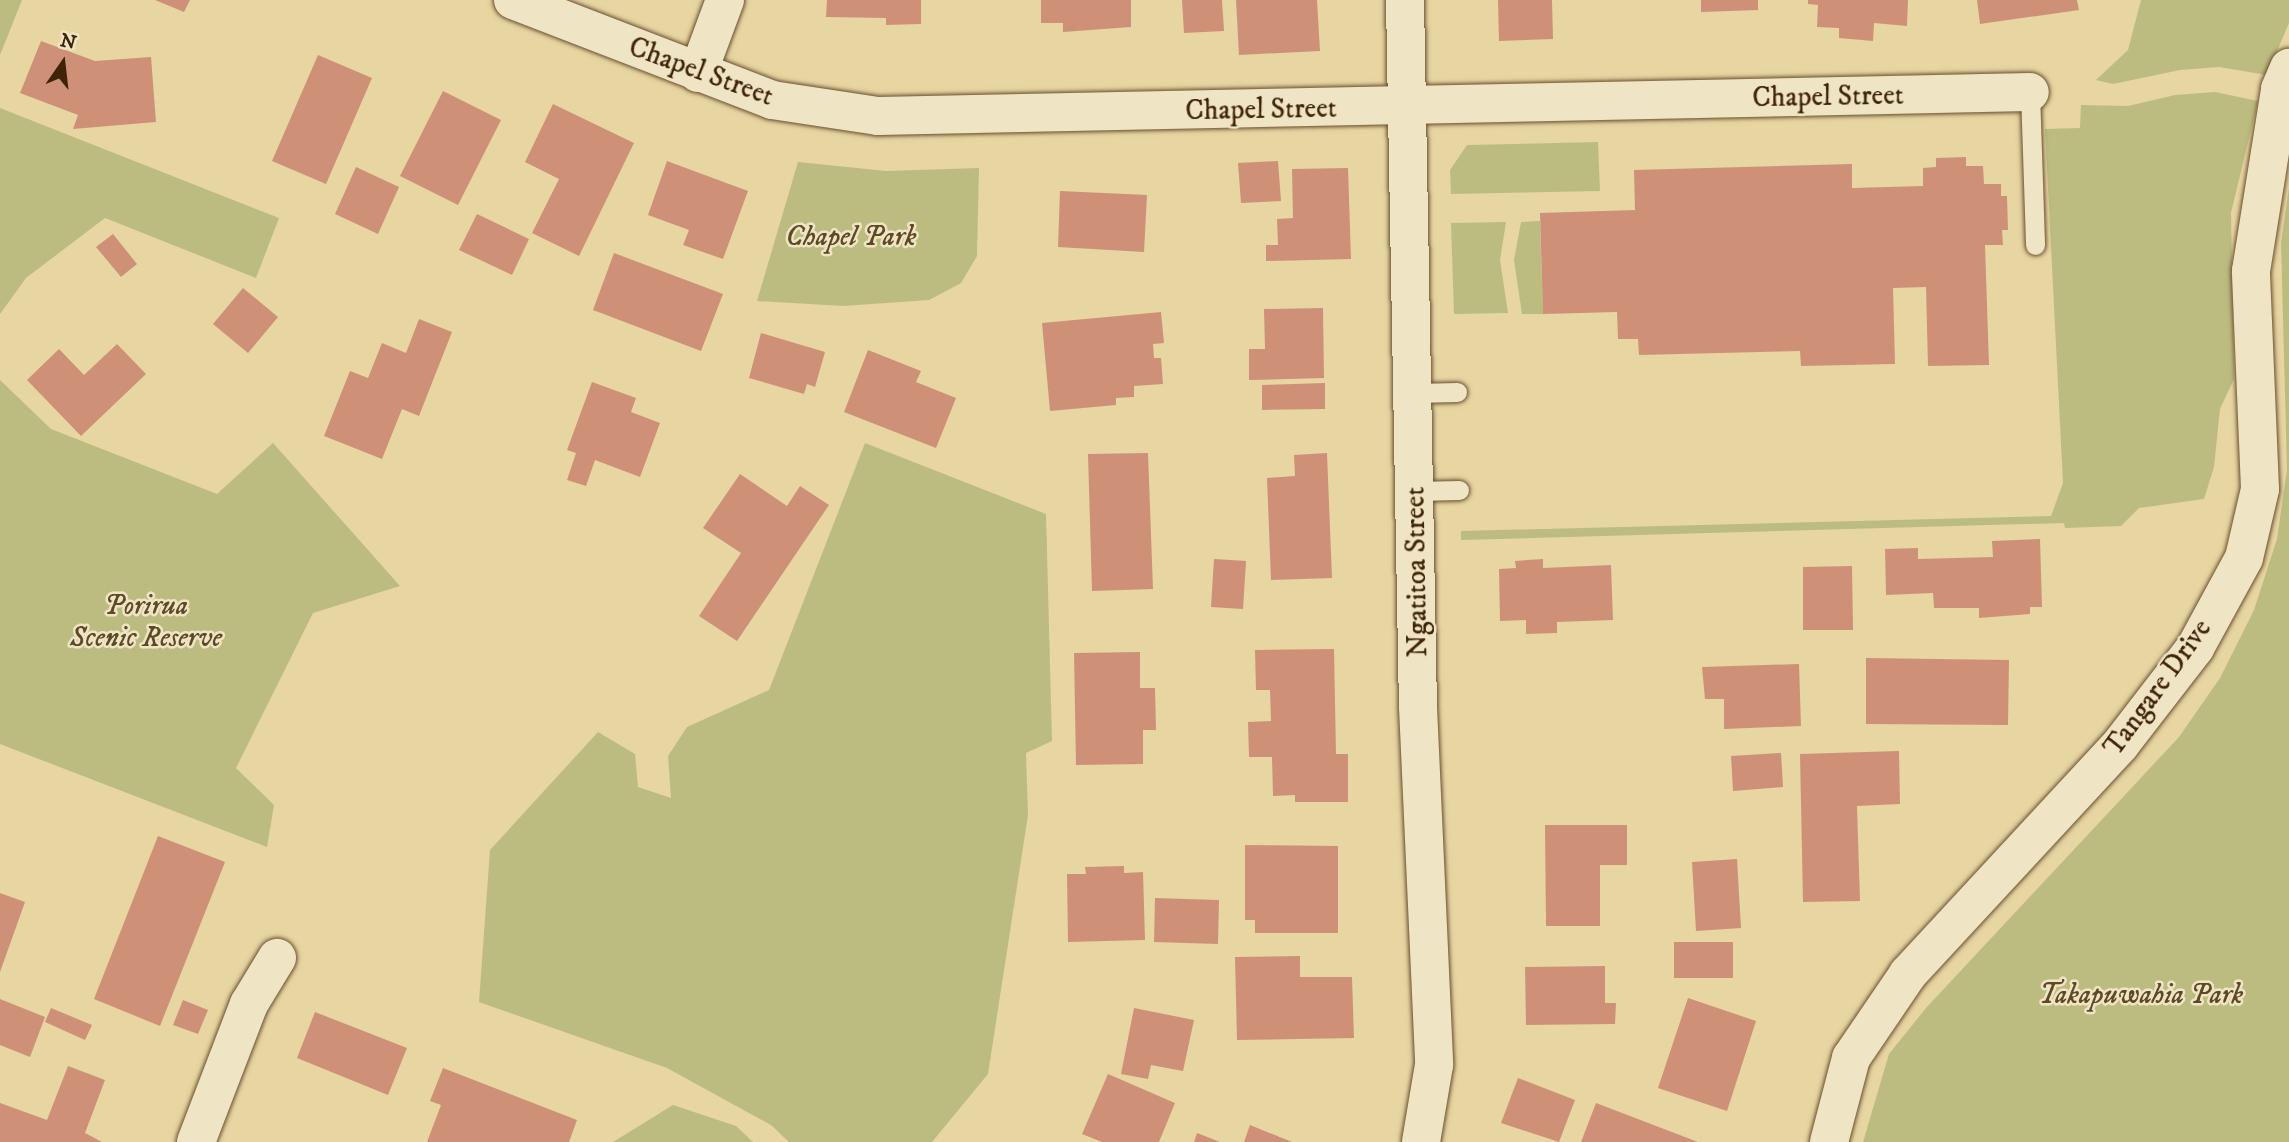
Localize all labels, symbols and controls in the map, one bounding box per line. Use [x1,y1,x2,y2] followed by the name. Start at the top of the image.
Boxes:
[28,28,98,98] north arrow
[58,29,79,55] text: N
[624,30,778,114] street label: Chapel Street
[1752,79,1904,115] street label: Chapel Street
[1185,92,1337,128] street label: Chapel Street
[785,220,917,254] park label: Chapel Park
[1399,486,1435,658] street label: Ngatitoa Street
[70,589,222,655] park label: Porirua Scenic Reserve
[2097,613,2219,763] street label: Tangare Drive
[2039,978,2243,1012] park label: Takapuwahia Park

